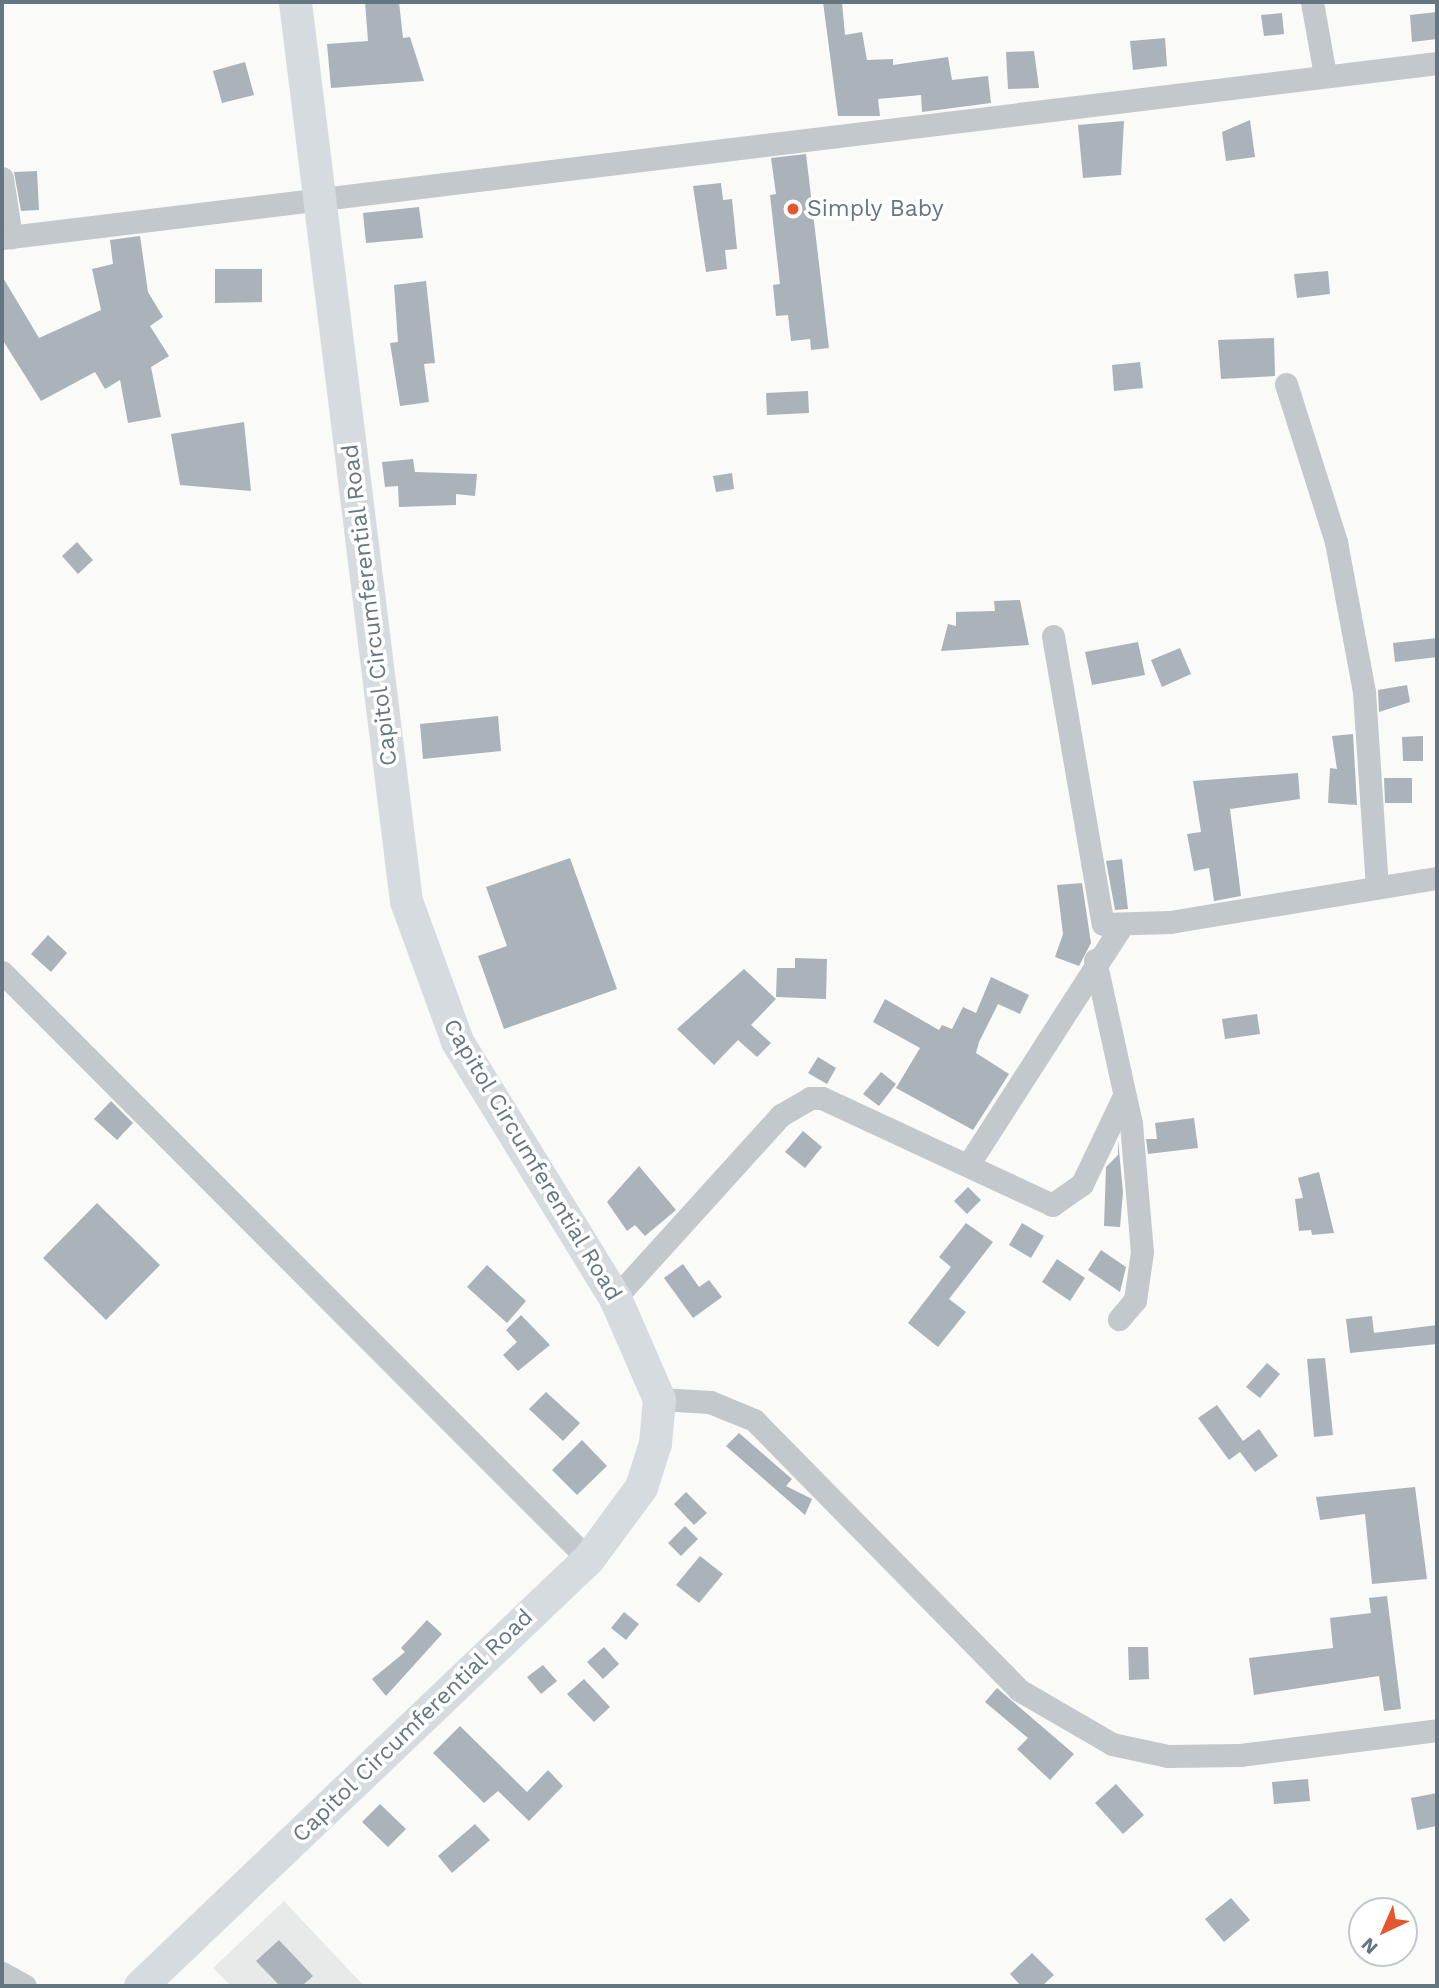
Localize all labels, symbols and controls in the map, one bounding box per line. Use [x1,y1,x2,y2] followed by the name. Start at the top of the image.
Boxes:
[807,195,944,223] place label: Simply Baby
[785,201,801,217] marker: Simply Baby
[336,442,404,768] street label: Capitol Circumferential Road
[436,1013,628,1307] street label: Capitol Circumferential Road
[286,1603,540,1849] street label: Capitol Circumferential Road
[1348,1897,1418,1967] north arrow
[1356,1933,1383,1959] text: N

